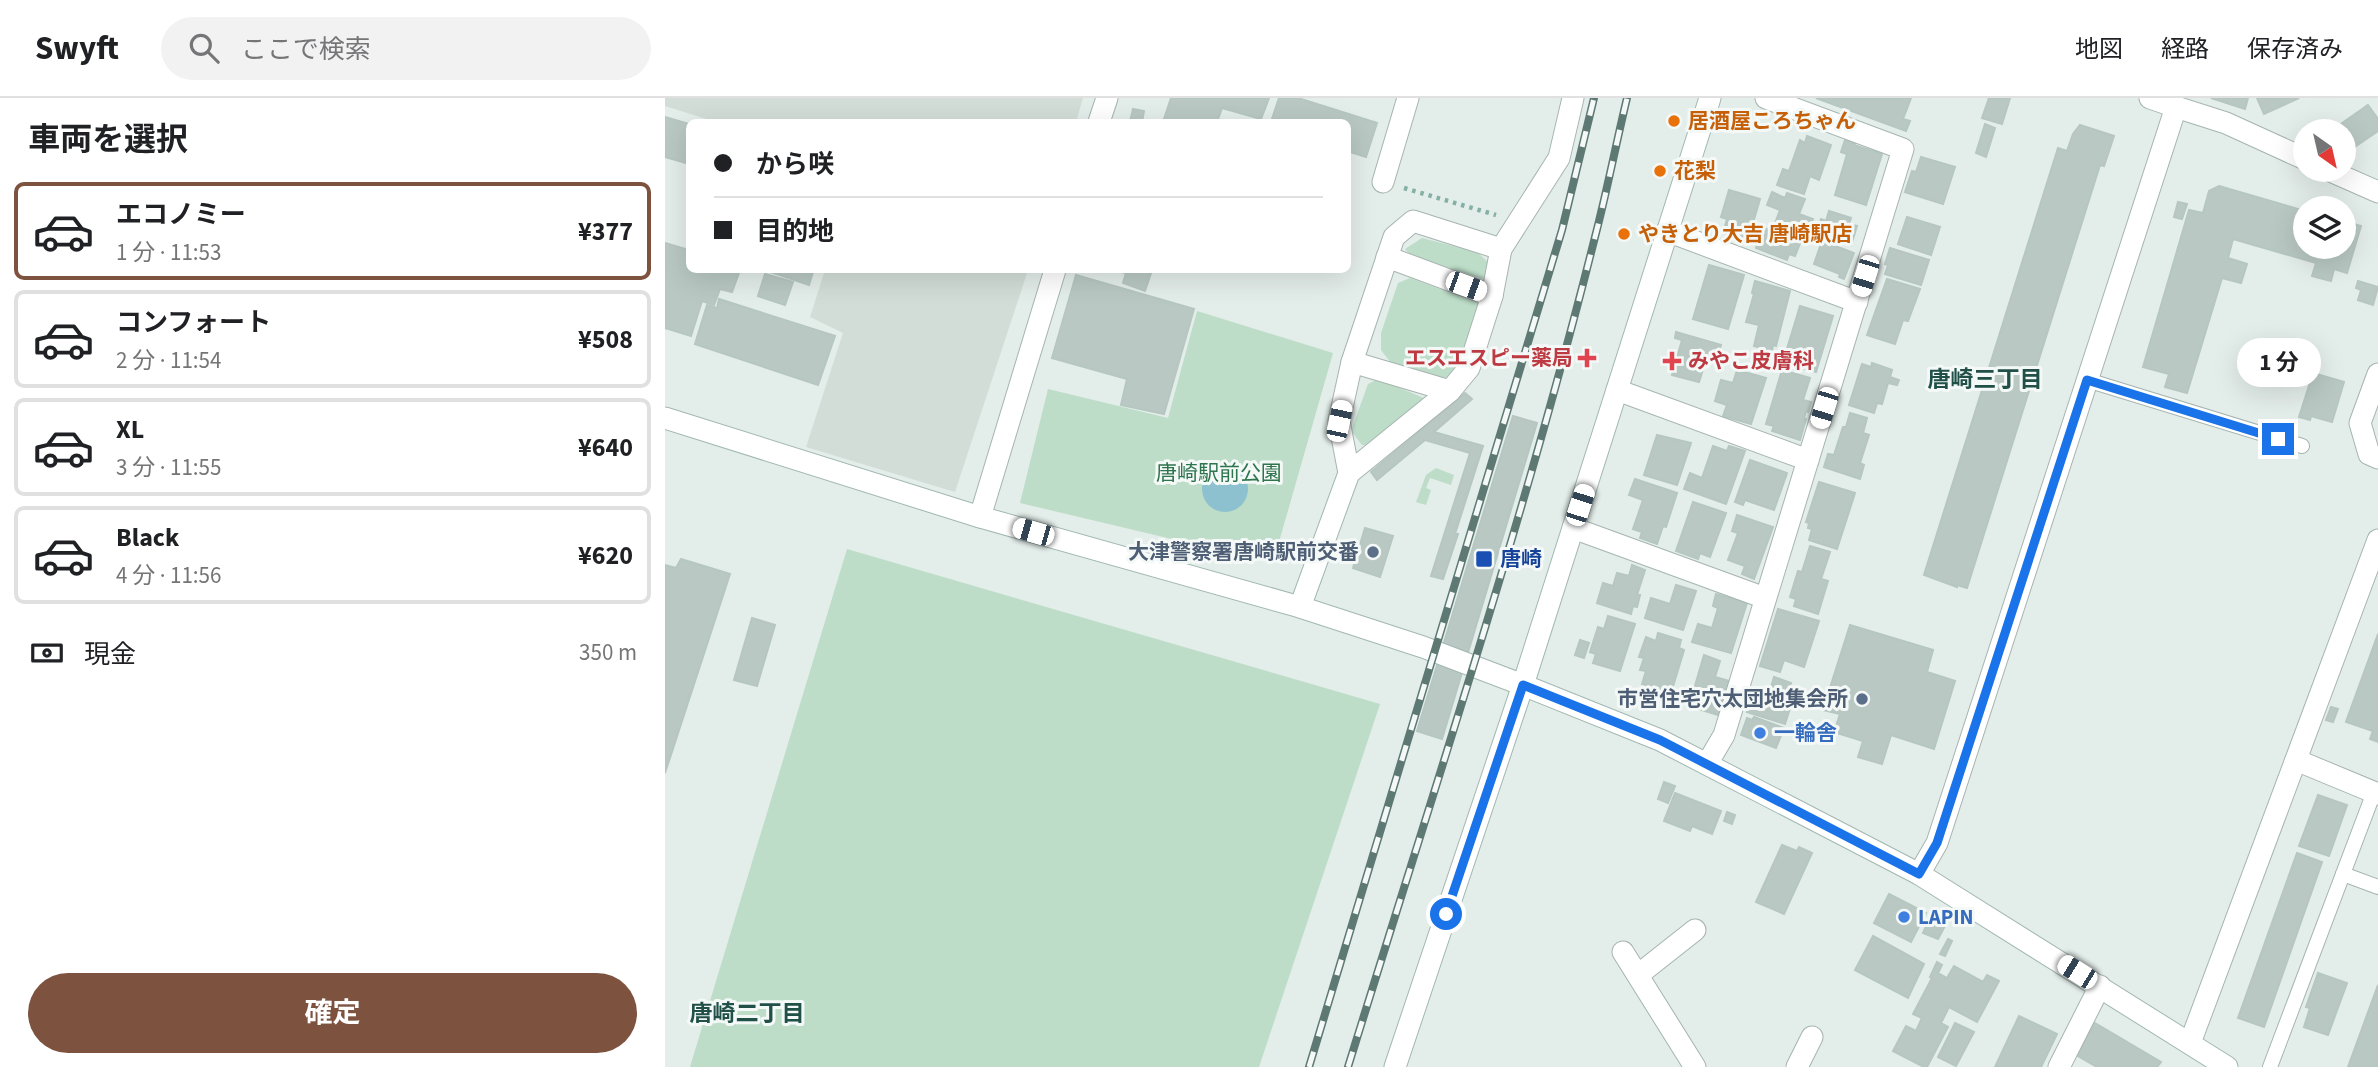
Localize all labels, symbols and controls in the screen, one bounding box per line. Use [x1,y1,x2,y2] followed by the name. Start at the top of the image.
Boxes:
[161,17,651,80] search box
[35,25,119,72] text: Swyft
[185,29,223,67] icon: search
[241,31,371,68] text: ここで検索
[2075,32,2123,67] text: 地図
[2161,32,2209,67] text: 経路
[2247,32,2343,67] text: 保存済み
[1688,106,1856,136] place label: 居酒屋ころちゃん
[1666,113,1682,129] marker: 居酒屋ころちゃん
[28,117,188,163] text: 車両を選択
[2293,119,2355,182] north arrow
[2293,119,2356,259] map controls
[756,146,834,183] text: から咲
[1674,156,1716,186] place label: 花梨
[1652,163,1668,179] marker: 花梨
[116,196,246,233] text: エコノミー
[2293,196,2356,259] button: layers
[32,200,95,263] icon: car
[578,213,633,250] text: ¥377
[756,213,834,250] text: 目的地
[1638,219,1852,249] place label: やきとり大吉 唐崎駅店
[1616,226,1632,242] marker: やきとり大吉 唐崎駅店
[116,236,221,269] text: 1 分 · 11:53
[1849,253,1882,299] car
[1443,269,1490,303] car
[116,304,271,341] text: コンフォート
[32,308,95,371] icon: car
[578,321,633,358] text: ¥508
[2236,338,2320,386] callout: 1 分
[1405,343,1573,373] place label: エスエスピー薬局
[116,344,221,377] text: 2 分 · 11:54
[1688,346,1814,376] place label: みやこ皮膚科
[2259,346,2299,379] text: 1 分
[1579,350,1595,366] marker: エスエスピー薬局
[1662,351,1682,371] marker: みやこ皮膚科
[1928,363,2043,396] district label: 唐崎三丁目
[1808,385,1841,431] car
[1325,398,1354,444] car
[116,411,144,448] text: XL
[32,416,95,479] icon: car
[2262,423,2294,455] route end
[578,429,633,466] text: ¥640
[116,451,221,484] text: 3 分 · 11:55
[1156,458,1282,488] park label: 唐崎駅前公園
[1564,482,1597,528] car
[1010,516,1057,548] car
[116,519,179,556] text: Black
[32,524,95,587] icon: car
[578,537,633,574] text: ¥620
[1128,537,1359,567] place label: 大津警察署唐崎駅前交番
[1365,544,1381,560] marker: 大津警察署唐崎駅前交番
[1500,544,1542,574] place label: 唐崎
[1474,549,1494,569] marker: 唐崎
[116,559,221,592] text: 4 分 · 11:56
[28,634,66,672] icon: cash
[84,636,136,673] text: 現金
[579,636,637,669] text: 350 m
[1617,684,1848,714] place label: 市営住宅穴太団地集会所
[1854,691,1870,707] marker: 市営住宅穴太団地集会所
[1774,718,1837,748] place label: 一輪舎
[1752,725,1768,741] marker: 一輪舎
[1430,898,1462,930] route start
[1918,902,1974,932] place label: LAPIN
[1896,909,1912,925] marker: LAPIN
[2054,952,2101,992] car
[28,973,637,1053] button: 確定
[690,997,805,1030] district label: 唐崎二丁目

